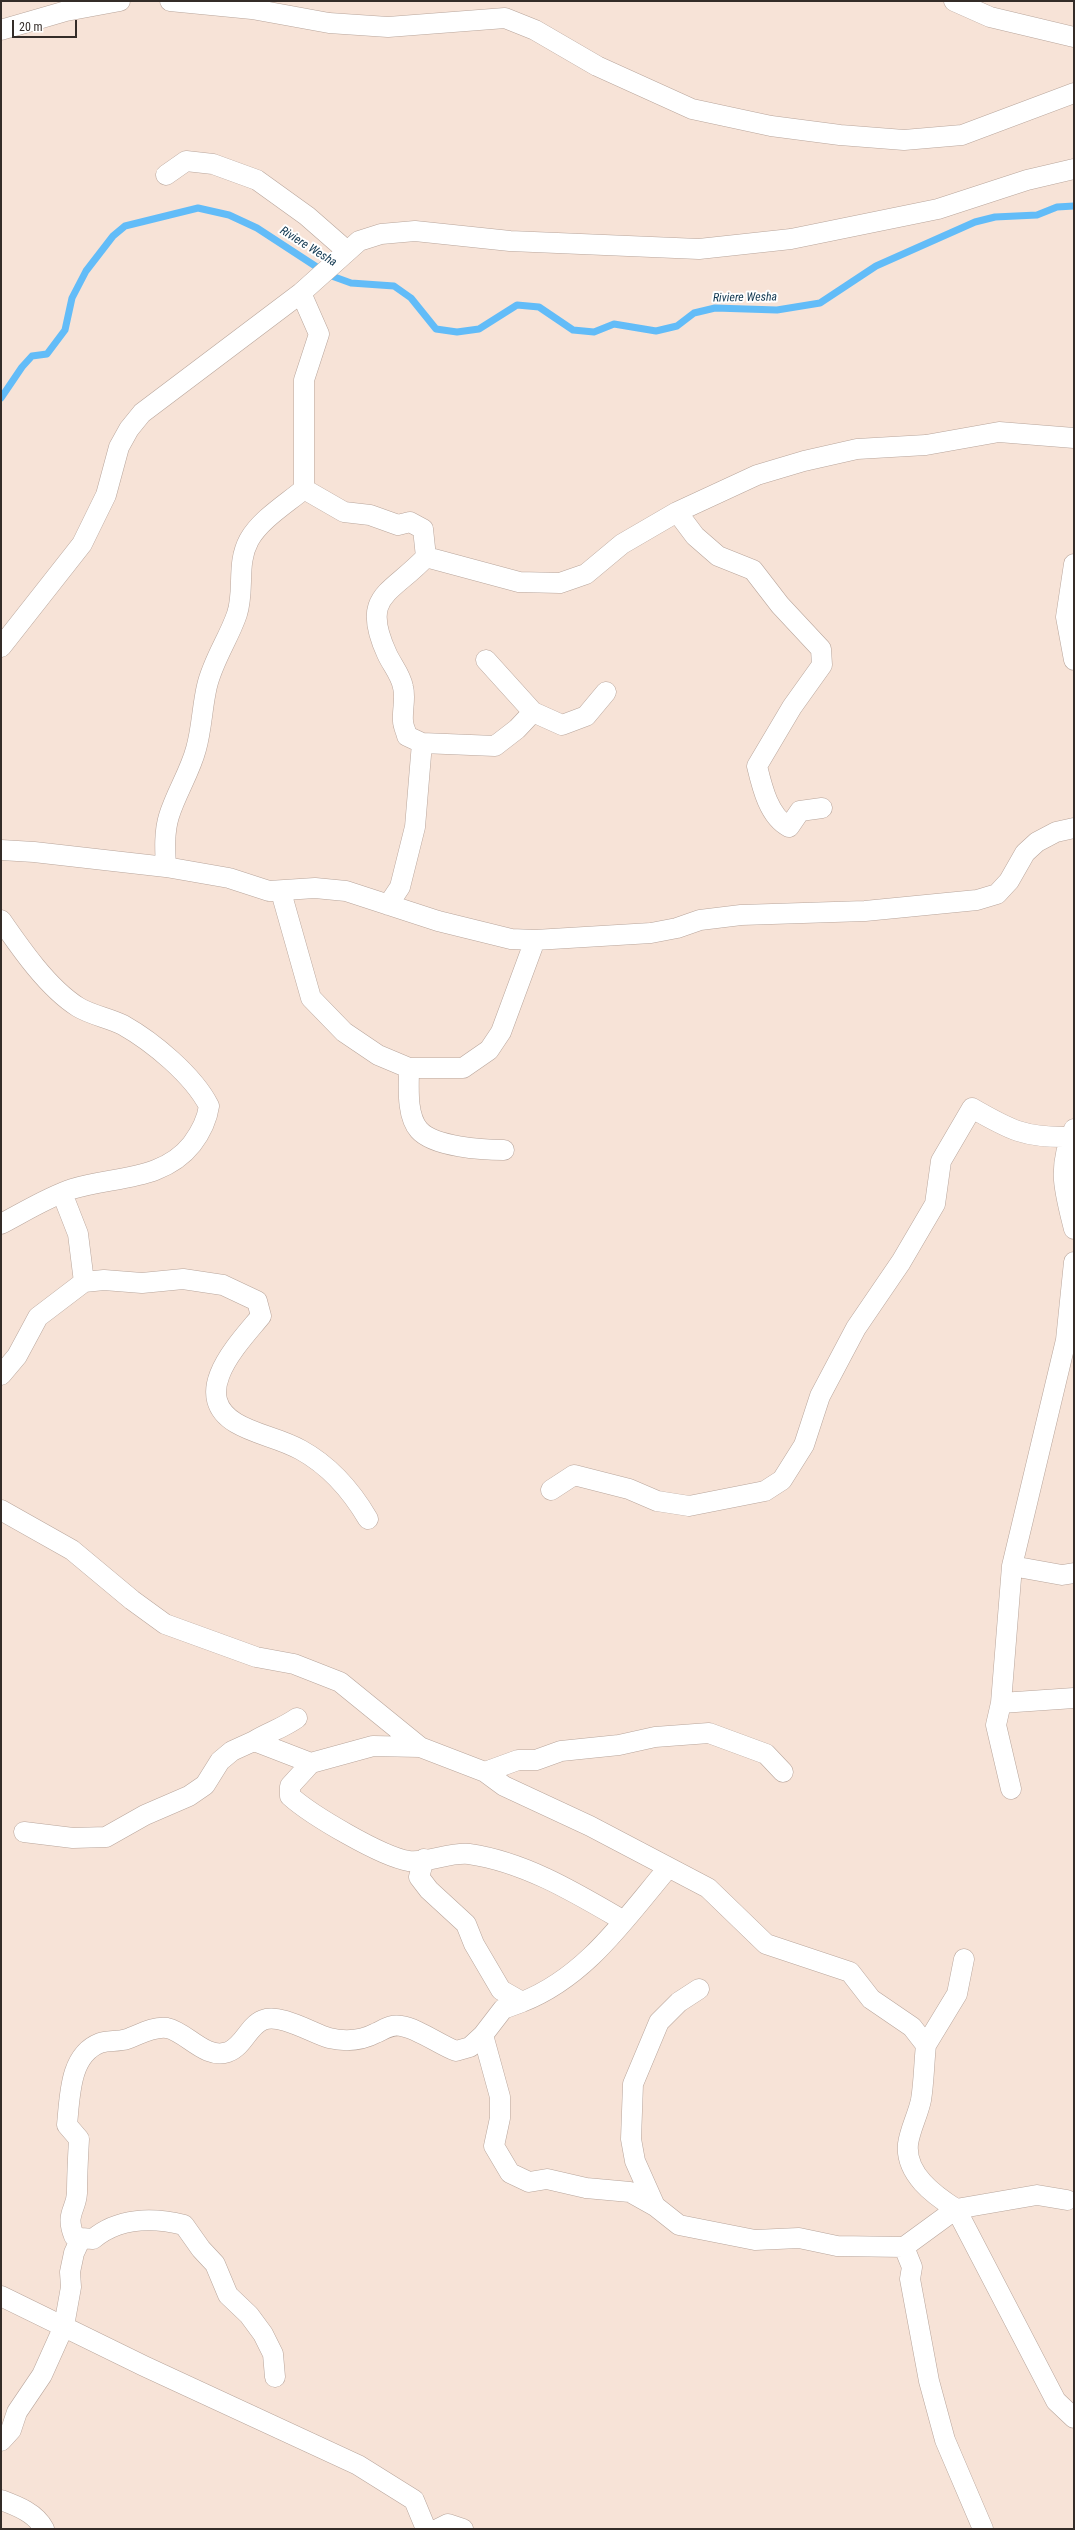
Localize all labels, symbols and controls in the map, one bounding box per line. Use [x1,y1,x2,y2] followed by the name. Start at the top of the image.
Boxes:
[14,12,79,38] scale bar
[19,20,43,34] text: 20 m
[277,224,339,270] water label: Riviere Wesha
[713,290,777,306] water label: Riviere Wesha

